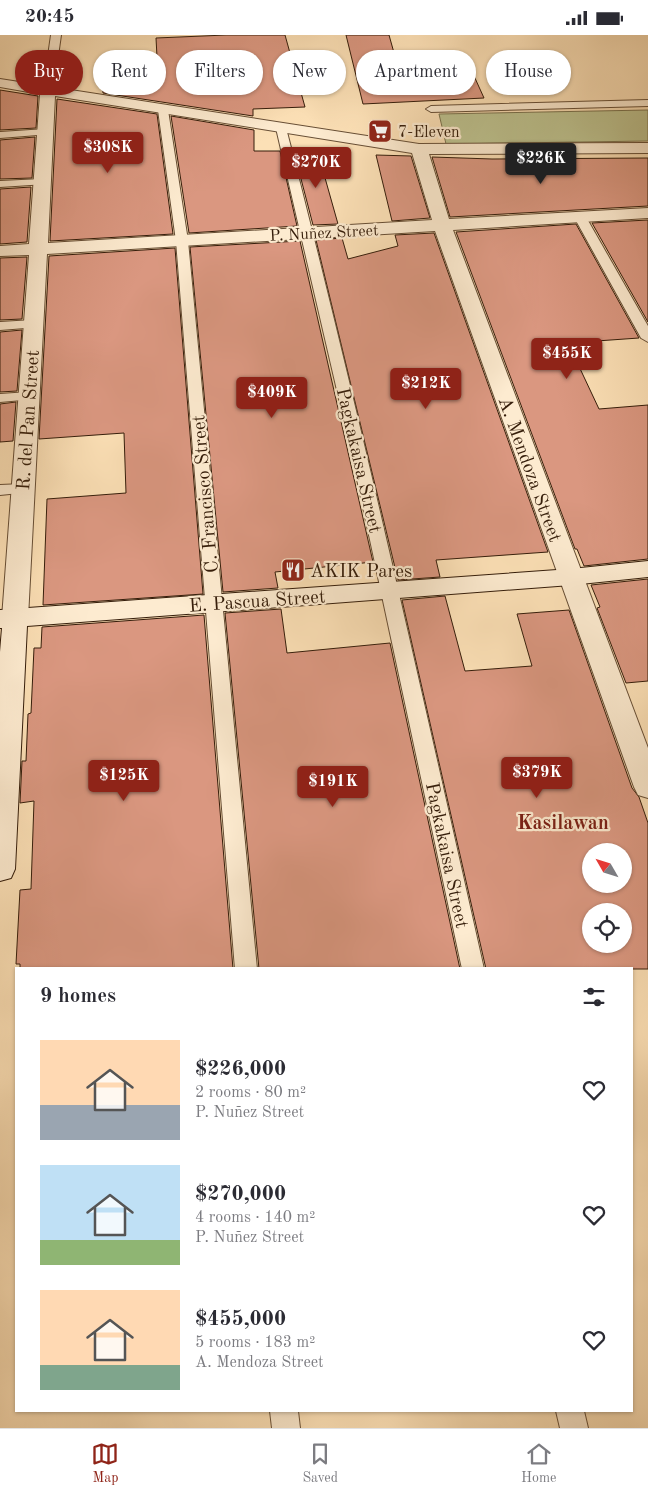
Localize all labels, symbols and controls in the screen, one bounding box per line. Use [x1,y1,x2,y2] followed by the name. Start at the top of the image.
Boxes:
[25,8,74,27] text: 20:45
[15,50,83,95] chip: Buy
[93,50,166,95] chip: Rent
[176,50,263,95] chip: Filters
[273,50,346,95] chip: New
[356,50,476,95] chip: Apartment
[486,50,571,95] chip: House
[367,118,393,144] supermarket icon: 7-Eleven
[398,125,460,141] place label: 7-Eleven
[73,131,143,174] pin: $308K
[83,140,133,156] text: $308K
[506,143,576,185] pin: $226K
[281,147,351,189] pin: $270K
[516,151,566,167] text: $226K
[291,155,341,171] text: $270K
[269,223,379,245] street label: P. Nuñez Street
[532,337,602,380] pin: $455K
[542,346,592,362] text: $455K
[15,349,44,491] street label: R. del Pan Street
[391,367,461,410] pin: $212K
[401,376,451,392] text: $212K
[237,377,307,419] pin: $409K
[247,385,297,401] text: $409K
[332,386,384,535] street label: Pagkakaisa Street
[494,395,564,545] street label: A. Mendoza Street
[190,414,223,574] street label: C. Francisco Street
[280,557,306,583] restaurant icon: AKIK Pares
[310,563,412,582] place label: AKIK Pares
[188,588,326,617] street label: E. Pascua Street
[502,757,572,799] pin: $379K
[89,759,159,802] pin: $125K
[298,765,368,808] pin: $191K
[512,765,562,781] text: $379K
[99,768,149,784] text: $125K
[308,774,358,790] text: $191K
[421,781,470,930] street label: Pagkakaisa Street
[517,814,609,834] district label: Kasilawan
[582,843,632,893] north arrow
[582,843,632,953] map controls
[582,903,632,953] button: locate
[580,983,608,1011] icon: filters
[40,986,116,1007] text: 9 homes
[195,1059,286,1080] text: $226,000
[80,1060,140,1120] icon: home
[580,1076,608,1104] icon: heart
[195,1085,306,1101] text: 2 rooms · 80 m²
[195,1105,304,1121] text: P. Nuñez Street
[195,1184,286,1205] text: $270,000
[80,1185,140,1245] icon: home
[580,1201,608,1229] icon: heart
[195,1210,315,1226] text: 4 rooms · 140 m²
[195,1230,304,1246] text: P. Nuñez Street
[195,1309,286,1330] text: $455,000
[80,1310,140,1370] icon: home
[580,1326,608,1354] icon: heart
[195,1335,315,1351] text: 5 rooms · 183 m²
[195,1355,324,1371] text: A. Mendoza Street
[91,1440,119,1487] tab: Map
[302,1440,338,1487] tab: Saved
[521,1440,557,1487] tab: Home

